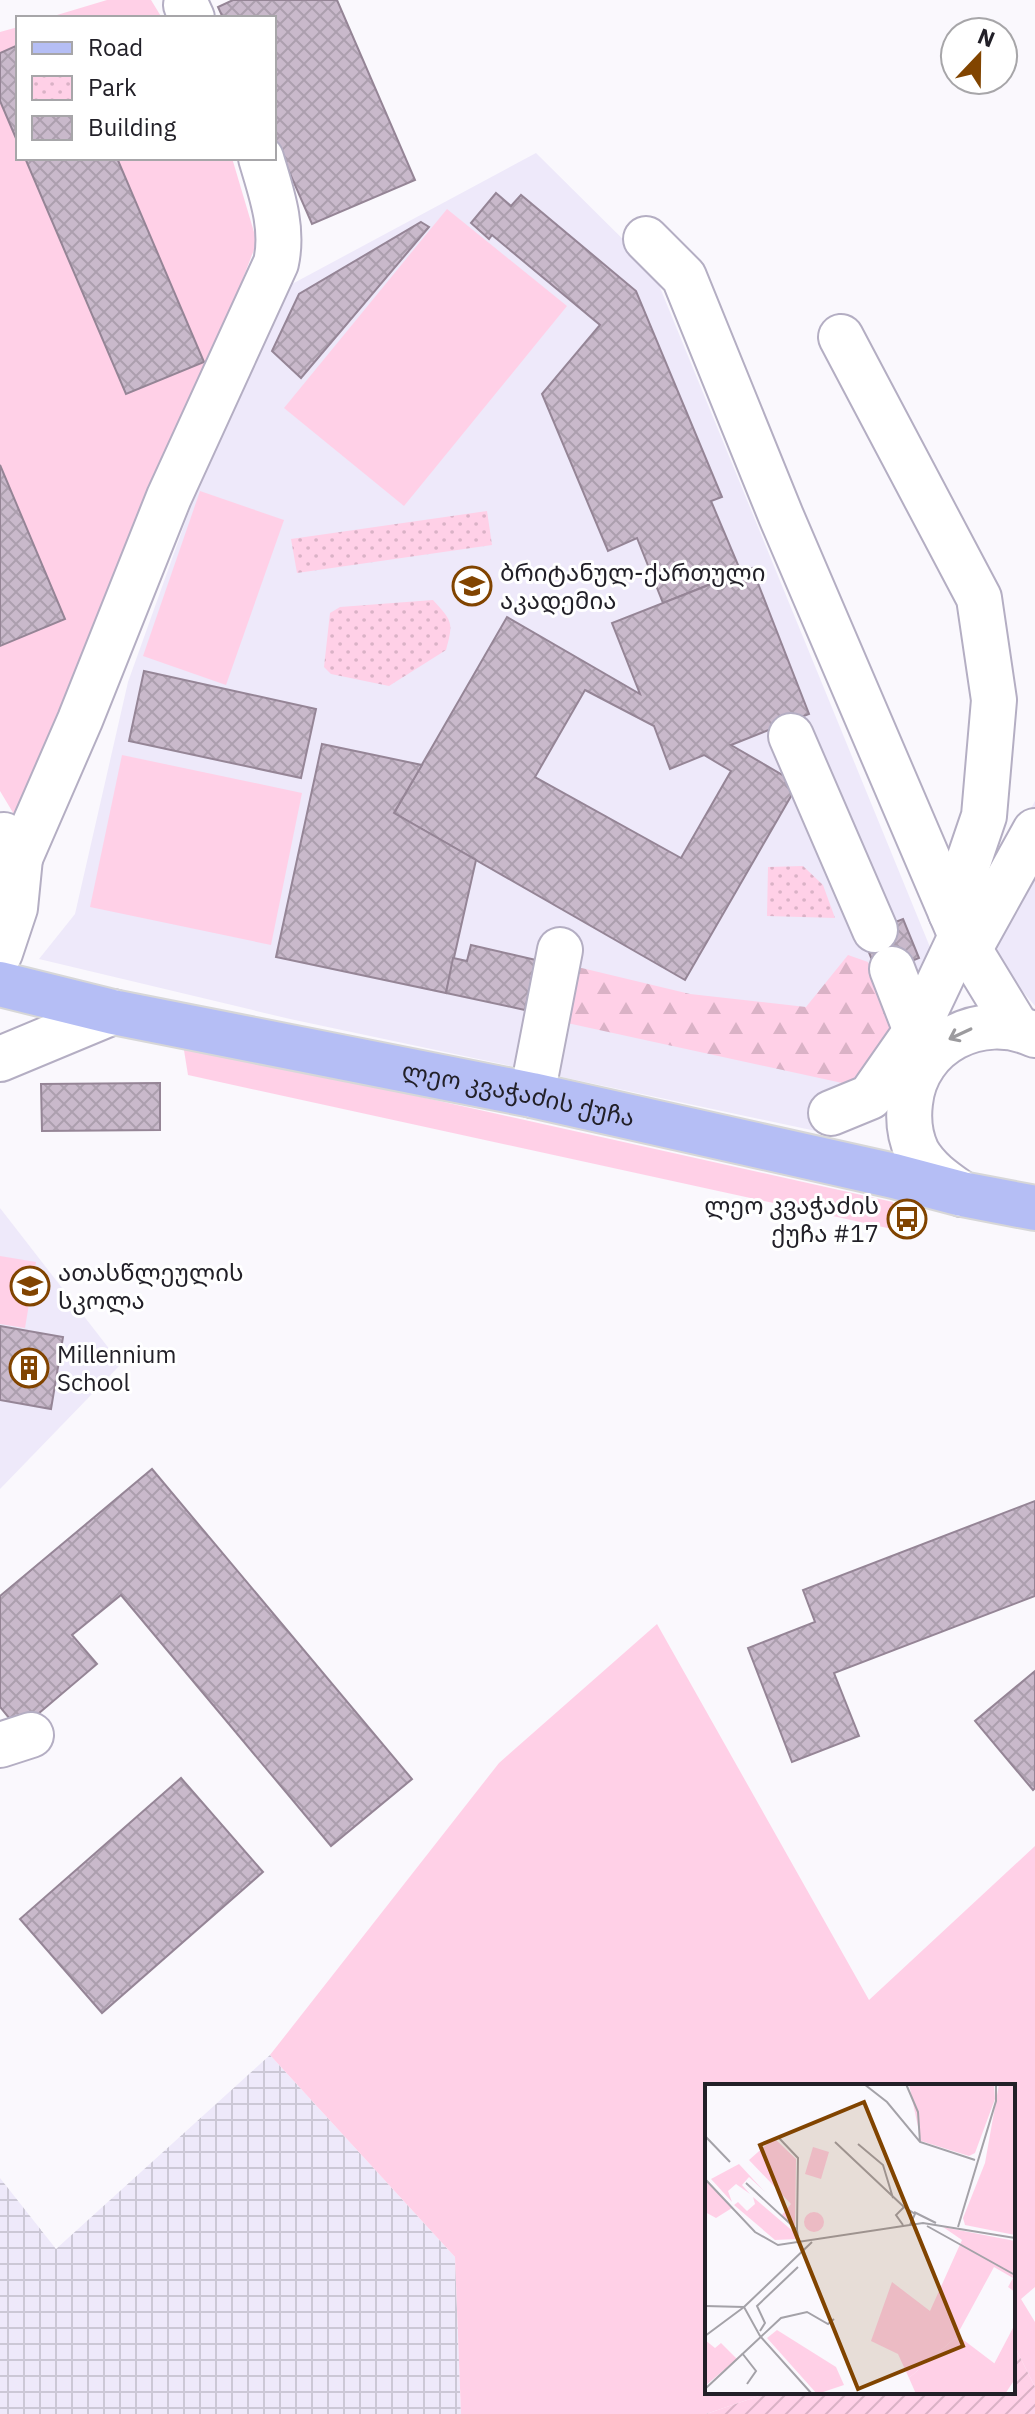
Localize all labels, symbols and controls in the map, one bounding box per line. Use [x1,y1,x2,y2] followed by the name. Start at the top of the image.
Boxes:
[16,16,276,160] legend
[939,16,1019,96] north arrow
[974,21,999,53] text: N
[88,31,143,63] text: Road
[88,71,137,103] text: Park
[88,111,176,143] text: Building
[500,556,766,616] place label: ბრიტანულ-ქართული აკადემია
[451,565,493,607] school or university icon: ბრიტანულ-ქართული აკადემია
[948,1028,973,1043] one-way arrow
[400,1054,638,1133] street label: ლეო კვაჭაძის ქუჩა
[704,1189,879,1249] place label: ლეო კვაჭაძის ქუჩა #17
[886,1198,928,1240] bus stop icon: ლეო კვაჭაძის ქუჩა #17
[58,1256,243,1316] place label: ათასწლეულის სკოლა
[9,1265,51,1307] school or university icon: ათასწლეულის სკოლა
[57,1338,176,1398] place label: Millennium School
[8,1347,50,1389] building icon: Millennium School
[705,2084,1015,2394] inset map

